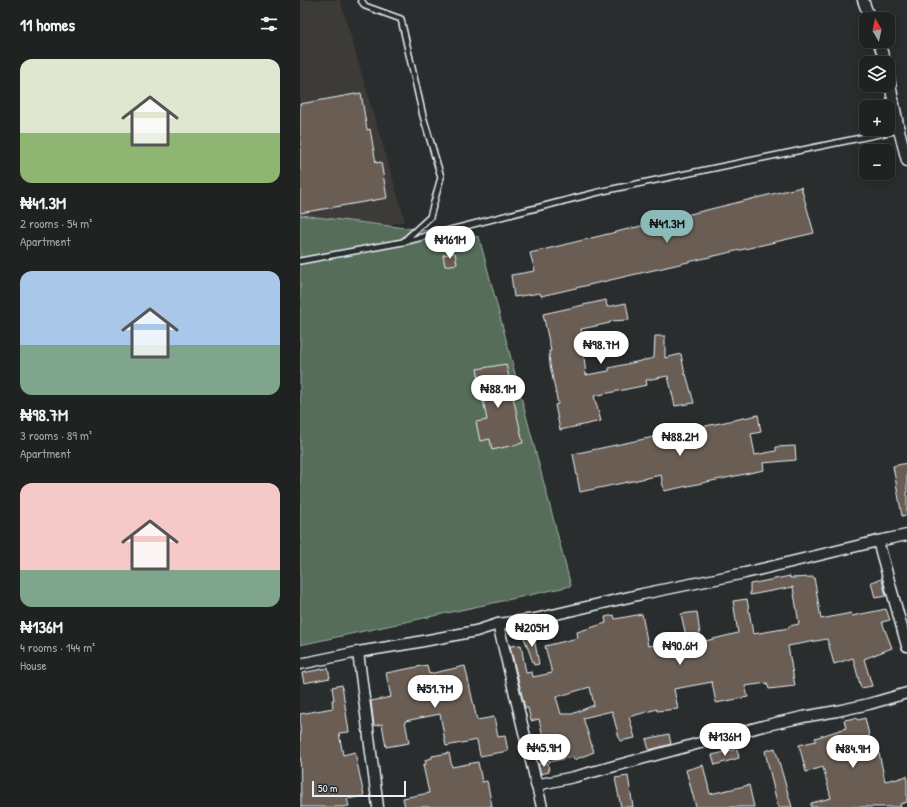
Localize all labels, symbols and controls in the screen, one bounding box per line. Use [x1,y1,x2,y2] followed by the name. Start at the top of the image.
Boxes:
[859,12,895,48] north arrow
[859,12,895,180] map controls
[20,13,75,36] text: 11 homes
[258,13,280,35] icon: filters
[859,56,895,92] button: layers
[114,85,186,157] icon: home
[859,100,895,136] button: +
[859,144,895,180] button: −
[20,191,66,214] text: ₦41.3M
[634,210,700,244] pin: ₦41.3M
[20,214,92,232] text: 2 rooms · 54 m²
[649,214,685,232] text: ₦41.3M
[422,226,478,260] pin: ₦161M
[434,230,466,248] text: ₦161M
[20,232,71,250] text: Apartment
[114,297,186,369] icon: home
[568,331,634,365] pin: ₦98.7M
[583,335,619,353] text: ₦98.7M
[465,375,531,409] pin: ₦88.1M
[480,379,516,397] text: ₦88.1M
[20,403,68,426] text: ₦98.7M
[647,423,713,457] pin: ₦88.2M
[20,426,92,444] text: 3 rooms · 89 m²
[661,427,699,445] text: ₦88.2M
[20,444,71,462] text: Apartment
[114,509,186,581] icon: home
[504,614,560,648] pin: ₦205M
[20,615,63,638] text: ₦136M
[515,618,549,636] text: ₦205M
[647,632,713,666] pin: ₦90.6M
[662,636,698,654] text: ₦90.6M
[20,638,95,656] text: 4 rooms · 144 m²
[20,656,47,674] text: House
[402,675,468,709] pin: ₦51.7M
[417,679,453,697] text: ₦51.7M
[697,723,753,757] pin: ₦136M
[709,727,741,745] text: ₦136M
[511,734,577,768] pin: ₦45.9M
[820,735,886,769] pin: ₦84.9M
[526,738,562,756] text: ₦45.9M
[835,739,871,757] text: ₦84.9M
[312,779,406,798] scale bar
[318,781,338,795] text: 50 m

